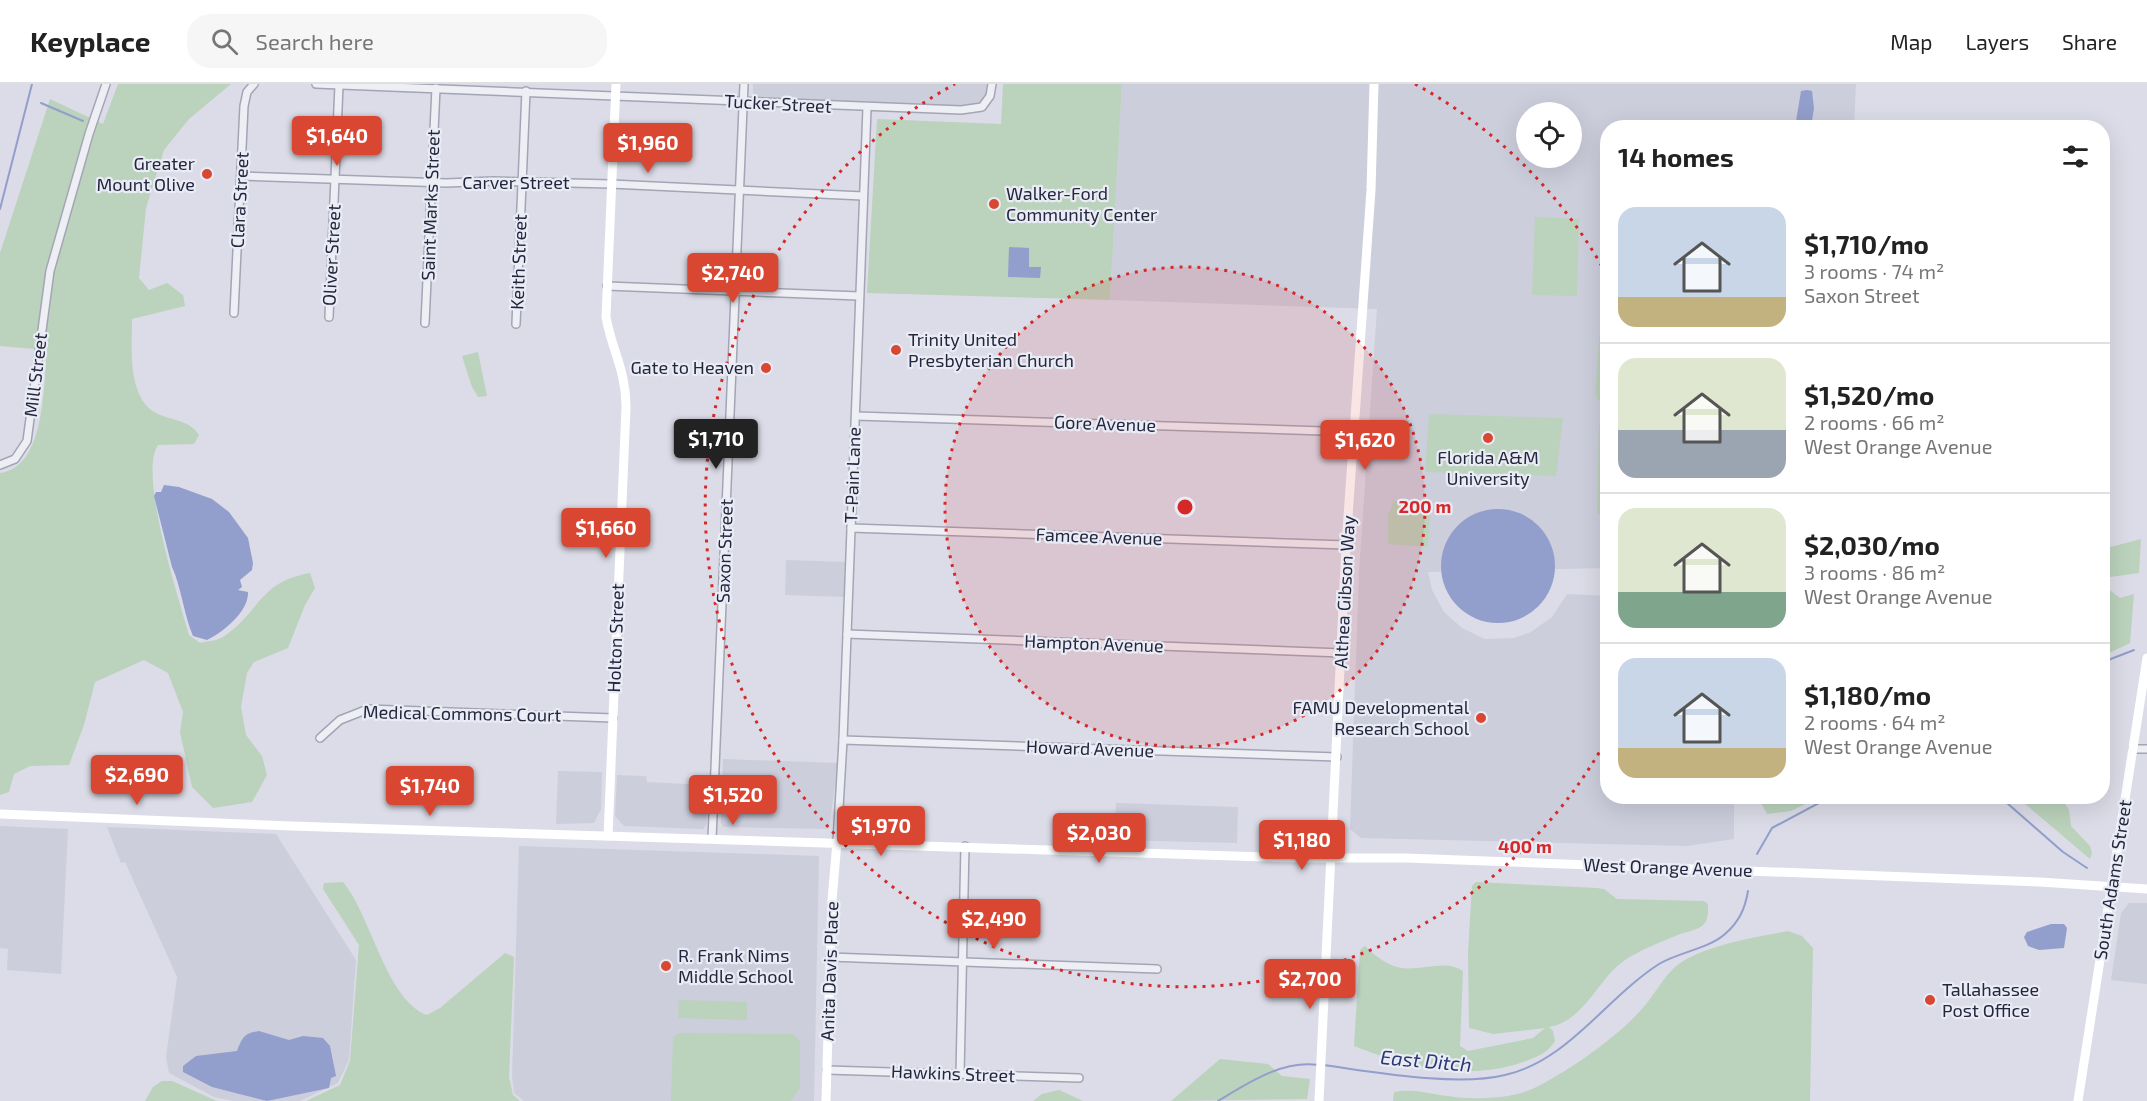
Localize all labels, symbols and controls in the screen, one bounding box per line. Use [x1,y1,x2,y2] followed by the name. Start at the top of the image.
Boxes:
[187,14,607,68] search box
[30,24,151,58] text: Keyplace
[208,25,241,58] icon: search
[256,28,374,54] text: Search here
[1890,29,1932,54] text: Map
[1965,29,2029,54] text: Layers
[2062,29,2117,54] text: Share
[724,89,832,117] street label: Tucker Street
[1516,102,1582,168] map controls
[1516,102,1582,168] button: locate
[288,116,386,167] pin: $1,640
[306,123,368,147] text: $1,640
[599,123,697,174] pin: $1,960
[416,129,444,281] street label: Saint Marks Street
[617,130,679,154] text: $1,960
[2059,140,2092,173] icon: filters
[1618,141,1734,172] text: 14 homes
[225,151,253,249] street label: Clara Street
[96,152,195,195] place label: Greater Mount Olive
[200,167,214,181] marker: Greater Mount Olive
[462,171,570,193] street label: Carver Street
[1006,182,1157,225] place label: Walker-Ford Community Center
[987,197,1001,211] marker: Walker-Ford Community Center
[317,203,345,306] street label: Oliver Street
[505,214,531,310] street label: Keith Street
[1804,228,1929,259] text: $1,710/mo
[1666,231,1738,303] icon: home
[684,253,782,304] pin: $2,740
[1804,259,1944,283] text: 3 rooms · 74 m²
[701,260,765,284] text: $2,740
[1804,283,1920,307] text: Saxon Street
[908,328,1074,371] place label: Trinity United Presbyterian Church
[19,331,51,418] street label: Mill Street
[889,343,903,357] marker: Trinity United Presbyterian Church
[630,356,754,378] place label: Gate to Heaven
[759,361,773,375] marker: Gate to Heaven
[1804,379,1934,410] text: $1,520/mo
[1666,382,1738,454] icon: home
[1054,410,1156,436] street label: Gore Avenue
[1804,410,1945,434] text: 2 rooms · 66 m²
[667,419,765,470] pin: $1,710
[1316,420,1414,471] pin: $1,620
[688,426,744,450] text: $1,710
[839,427,865,523] street label: T-Pain Lane
[1334,427,1396,451] text: $1,620
[1481,431,1495,445] marker: Florida A&M University
[1804,434,1992,458] text: West Orange Avenue
[1437,446,1539,489] place label: Florida A&M University
[1399,495,1451,517] text: 200 m
[1175,497,1195,517] centre of rings
[711,498,737,603] street label: Saxon Street
[557,508,655,559] pin: $1,660
[1329,514,1359,669] street label: Althea Gibson Way
[575,515,637,539] text: $1,660
[1035,523,1163,549] street label: Famcee Avenue
[1804,529,1940,560] text: $2,030/mo
[1666,532,1738,604] icon: home
[1804,560,1945,584] text: 3 rooms · 86 m²
[602,583,628,693] street label: Holton Street
[1804,584,1992,608] text: West Orange Avenue
[1024,630,1164,656] street label: Hampton Avenue
[1804,679,1931,710] text: $1,180/mo
[1666,682,1738,754] icon: home
[1293,696,1470,739] place label: FAMU Developmental Research School
[363,700,562,726] street label: Medical Commons Court
[1804,710,1946,734] text: 2 rooms · 64 m²
[1474,711,1488,725] marker: FAMU Developmental Research School
[1804,734,1992,758] text: West Orange Avenue
[1026,735,1154,761] street label: Howard Avenue
[88,755,186,806] pin: $2,690
[105,762,169,786] text: $2,690
[381,766,479,817] pin: $1,740
[400,773,460,797] text: $1,740
[684,775,782,826] pin: $1,520
[703,782,763,806] text: $1,520
[2088,798,2136,961] street label: South Adams Street
[832,806,930,857] pin: $1,970
[851,813,911,837] text: $1,970
[1050,813,1148,864] pin: $2,030
[1067,820,1131,844] text: $2,030
[1253,820,1351,871] pin: $1,180
[1273,827,1331,851] text: $1,180
[1498,835,1552,857] text: 400 m
[1583,853,1753,881] street label: West Orange Avenue
[945,899,1043,950] pin: $2,490
[816,901,842,1041] street label: Anita Davis Place
[961,906,1027,930] text: $2,490
[678,944,794,987] place label: R. Frank Nims Middle School
[659,959,673,973] marker: R. Frank Nims Middle School
[1261,959,1359,1010] pin: $2,700
[1278,966,1342,990] text: $2,700
[1942,978,2039,1021] place label: Tallahassee Post Office
[1923,993,1937,1007] marker: Tallahassee Post Office
[1379,1044,1473,1076] water label: East Ditch
[891,1060,1016,1086] street label: Hawkins Street

